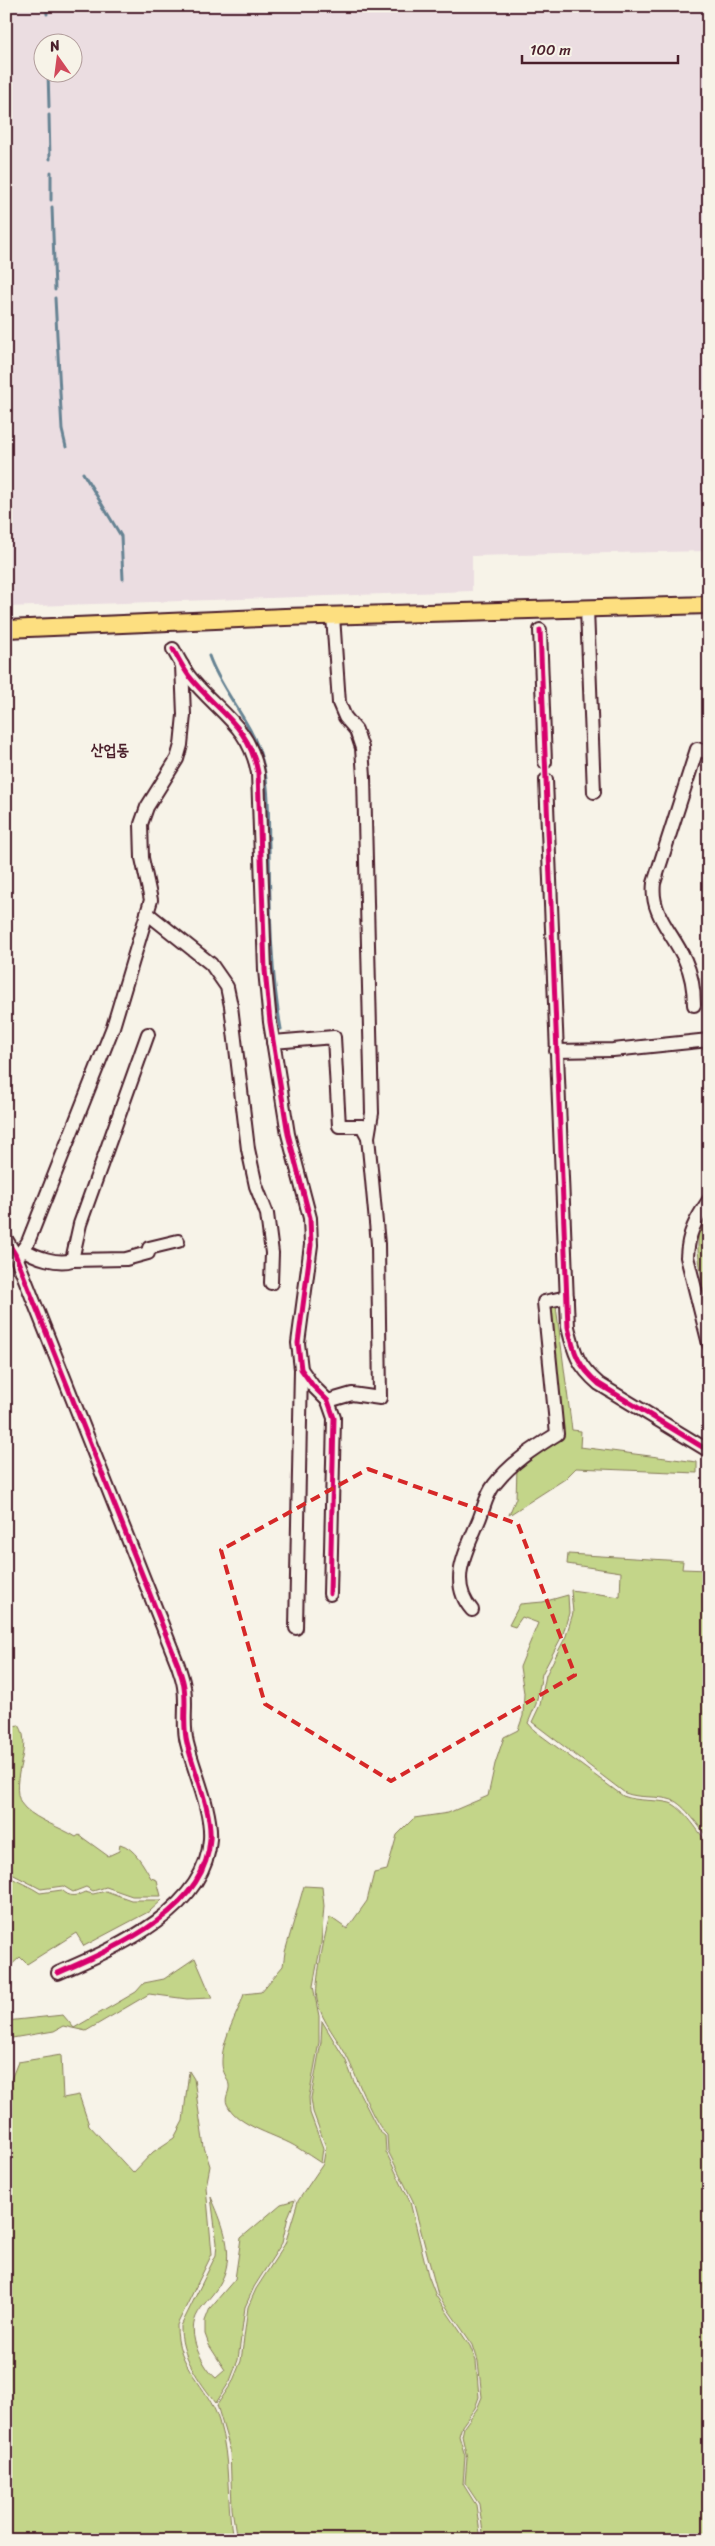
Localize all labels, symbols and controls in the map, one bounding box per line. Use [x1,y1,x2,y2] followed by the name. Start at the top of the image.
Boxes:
[32,32,82,82] north arrow
[46,32,63,59] text: N
[522,32,679,64] scale bar
[530,37,571,63] text: 100 m
[91,735,129,764] district label: 산업동

